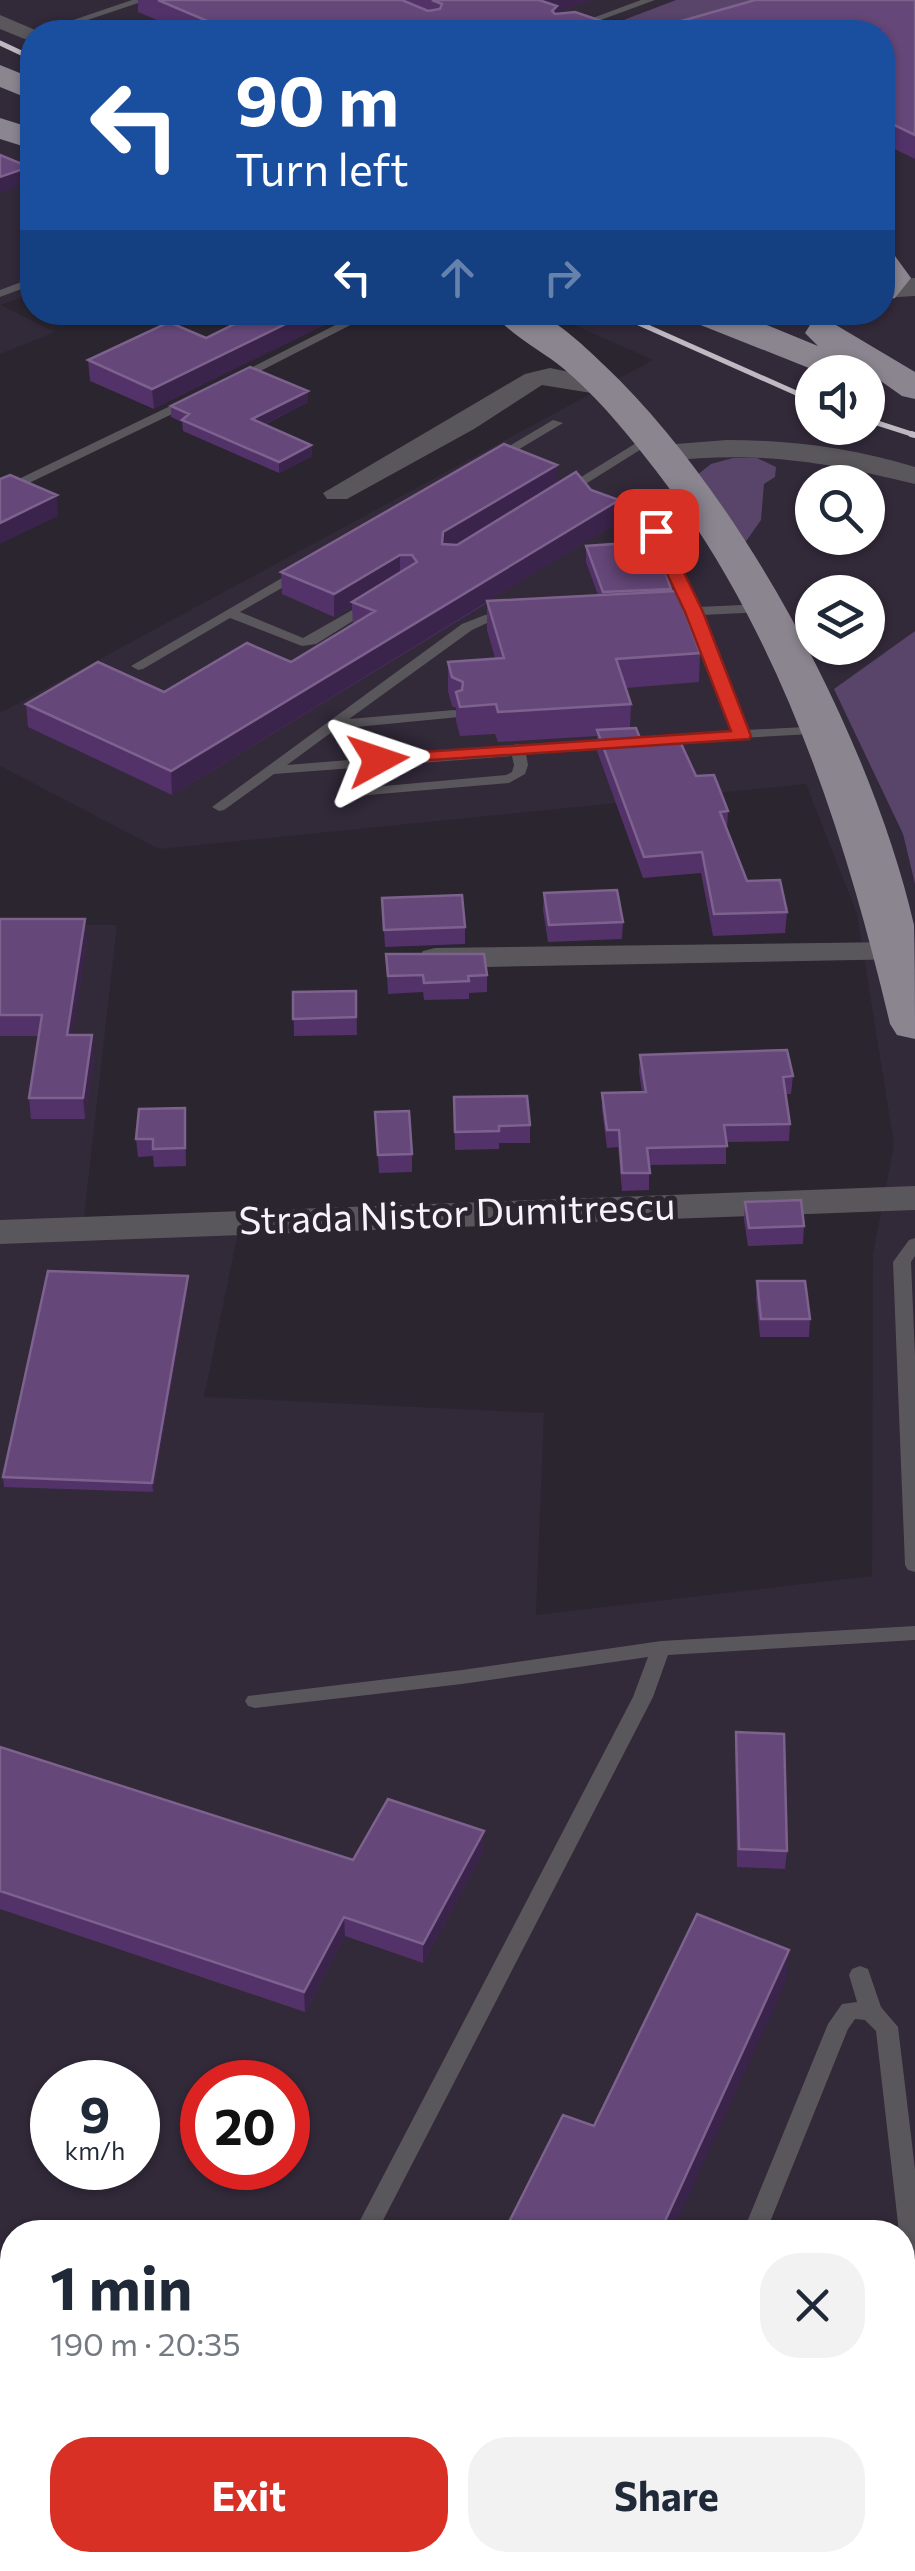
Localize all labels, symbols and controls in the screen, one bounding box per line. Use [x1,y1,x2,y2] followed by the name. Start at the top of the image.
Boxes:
[235,55,399,140] text: 90 m
[70,60,200,190] icon: left
[235,140,409,195] text: Turn left
[325,250,380,305] icon: left
[430,250,485,305] icon: ahead
[535,250,590,305] icon: right
[795,355,885,665] map controls
[795,355,885,445] button: sound
[795,465,885,555] button: search
[614,489,699,574] pin
[629,504,684,559] icon: arrive
[795,575,885,665] button: layers
[326,708,430,812] position arrow
[238,1180,676,1243] street label: Strada Nistor Dumitrescu
[180,2060,310,2190] speed limit sign: 20
[80,2082,110,2143] text: 9
[65,2135,125,2165] text: km/h
[50,2249,192,2322] text: 1 min
[760,2253,865,2358] button: close
[50,2323,241,2363] text: 190 m · 20:35
[50,2437,448,2552] button: Exit
[468,2437,865,2552] button: Share

